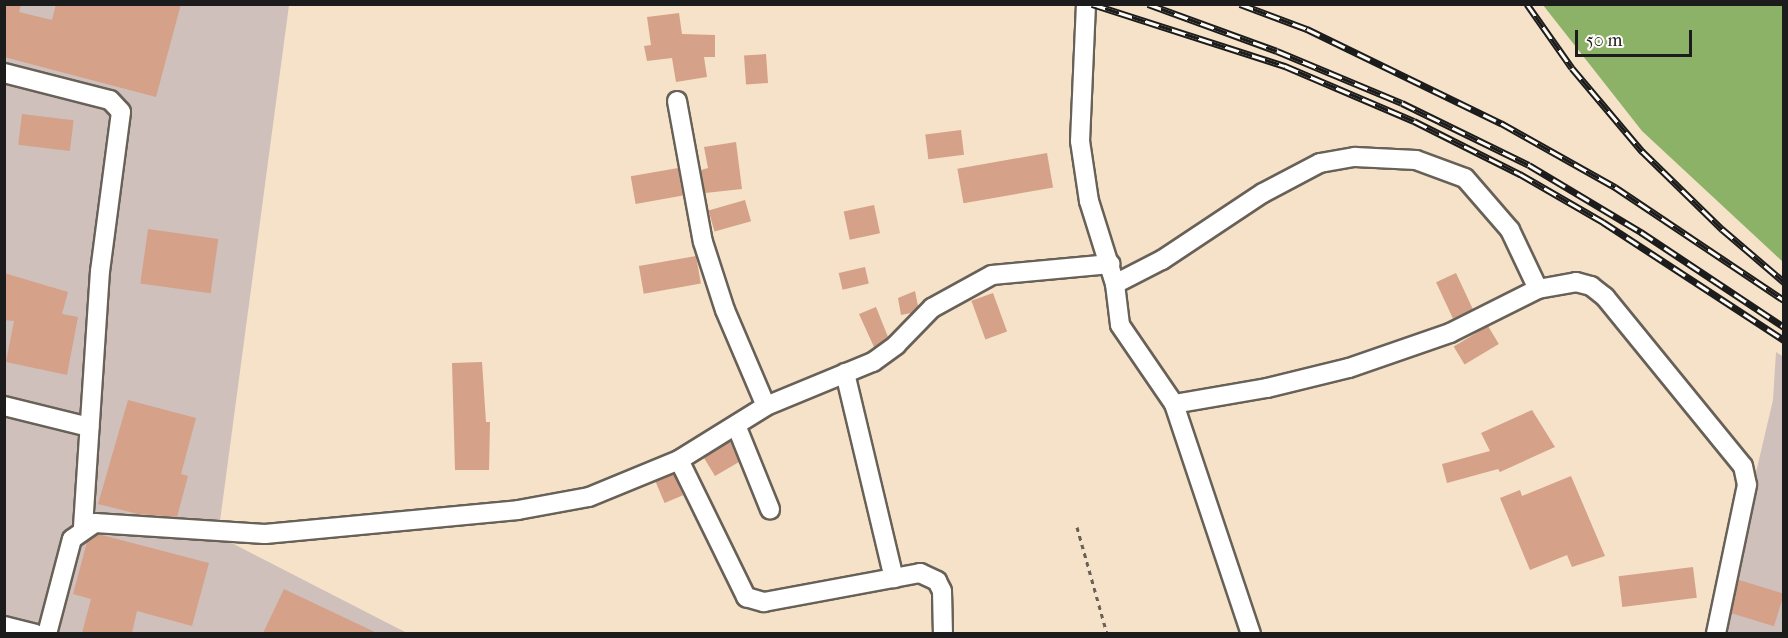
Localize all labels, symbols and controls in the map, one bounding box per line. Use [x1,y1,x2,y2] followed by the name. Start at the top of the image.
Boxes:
[1578,18,1695,56] scale bar
[1586,30,1622,51] text: 50 m

